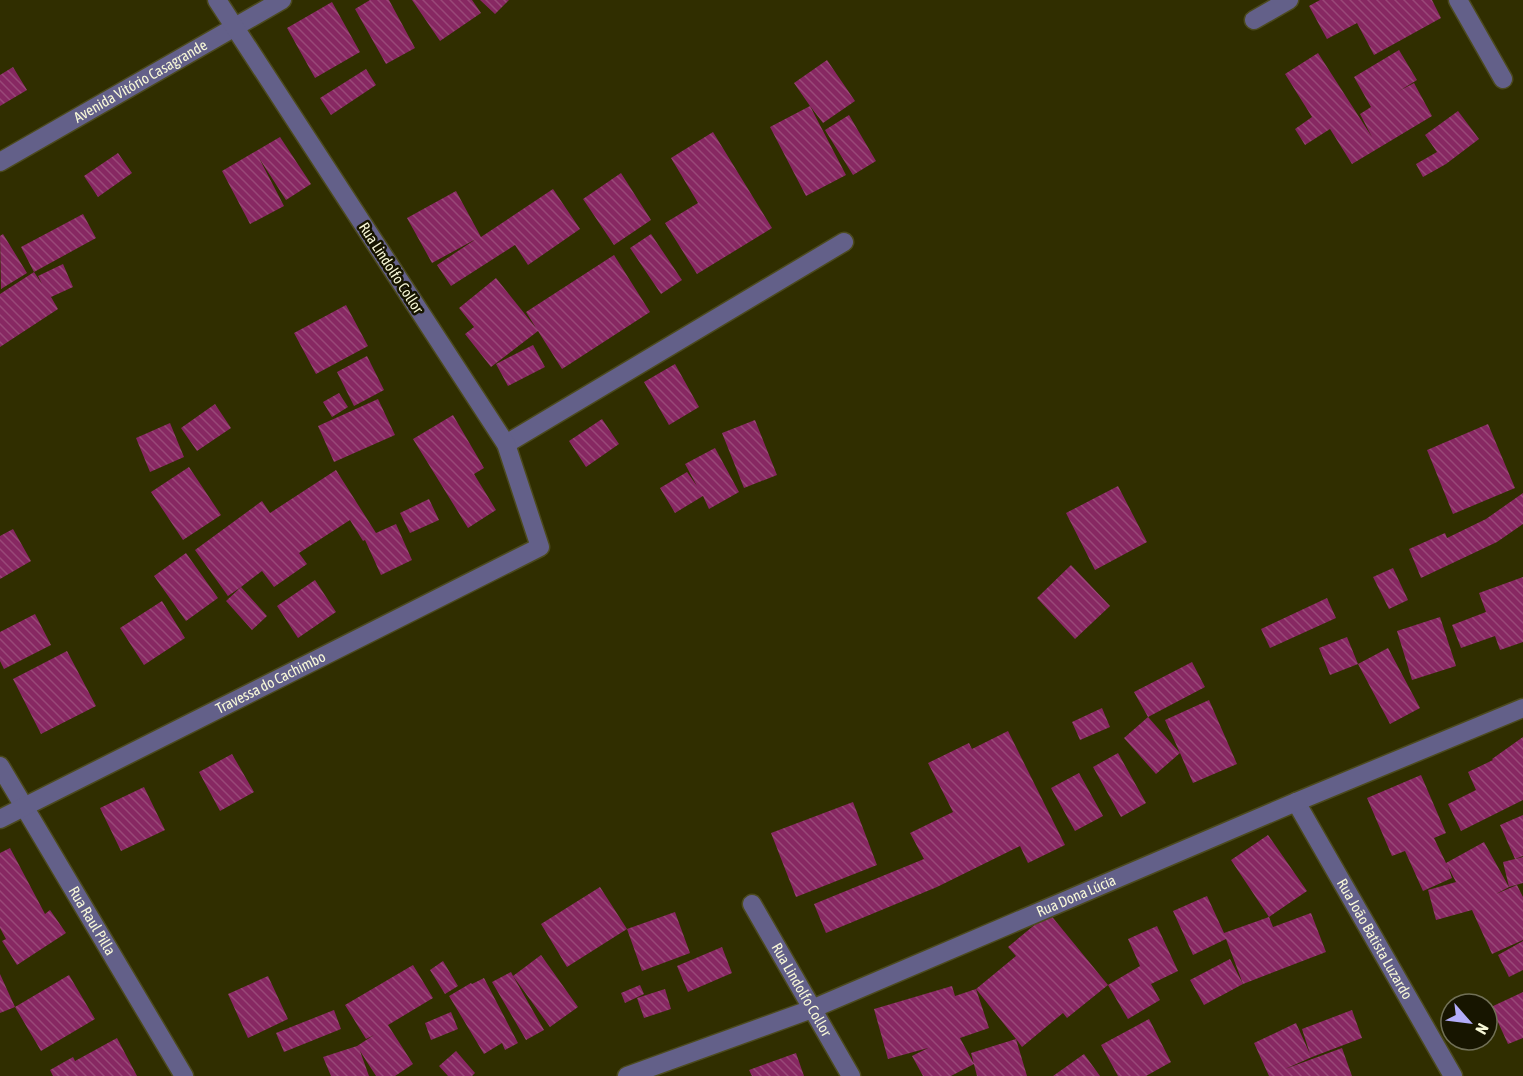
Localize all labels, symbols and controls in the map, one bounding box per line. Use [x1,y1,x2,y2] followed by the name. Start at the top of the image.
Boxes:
[71,36,210,126] street label: Avenida Vitório Casagrande
[356,219,427,317] street label: Rua Lindolfo Collor
[213,648,328,717] street label: Travessa do Cachimbo
[1034,871,1118,920] street label: Rua Dona Lúcia
[1334,875,1416,1002] street label: Rua João Batista Luzardo
[65,883,119,958] street label: Rua Raul Pilla
[768,940,836,1040] street label: Rua Lindolfo Collor
[1439,992,1499,1052] north arrow
[1472,1021,1492,1037] text: N

